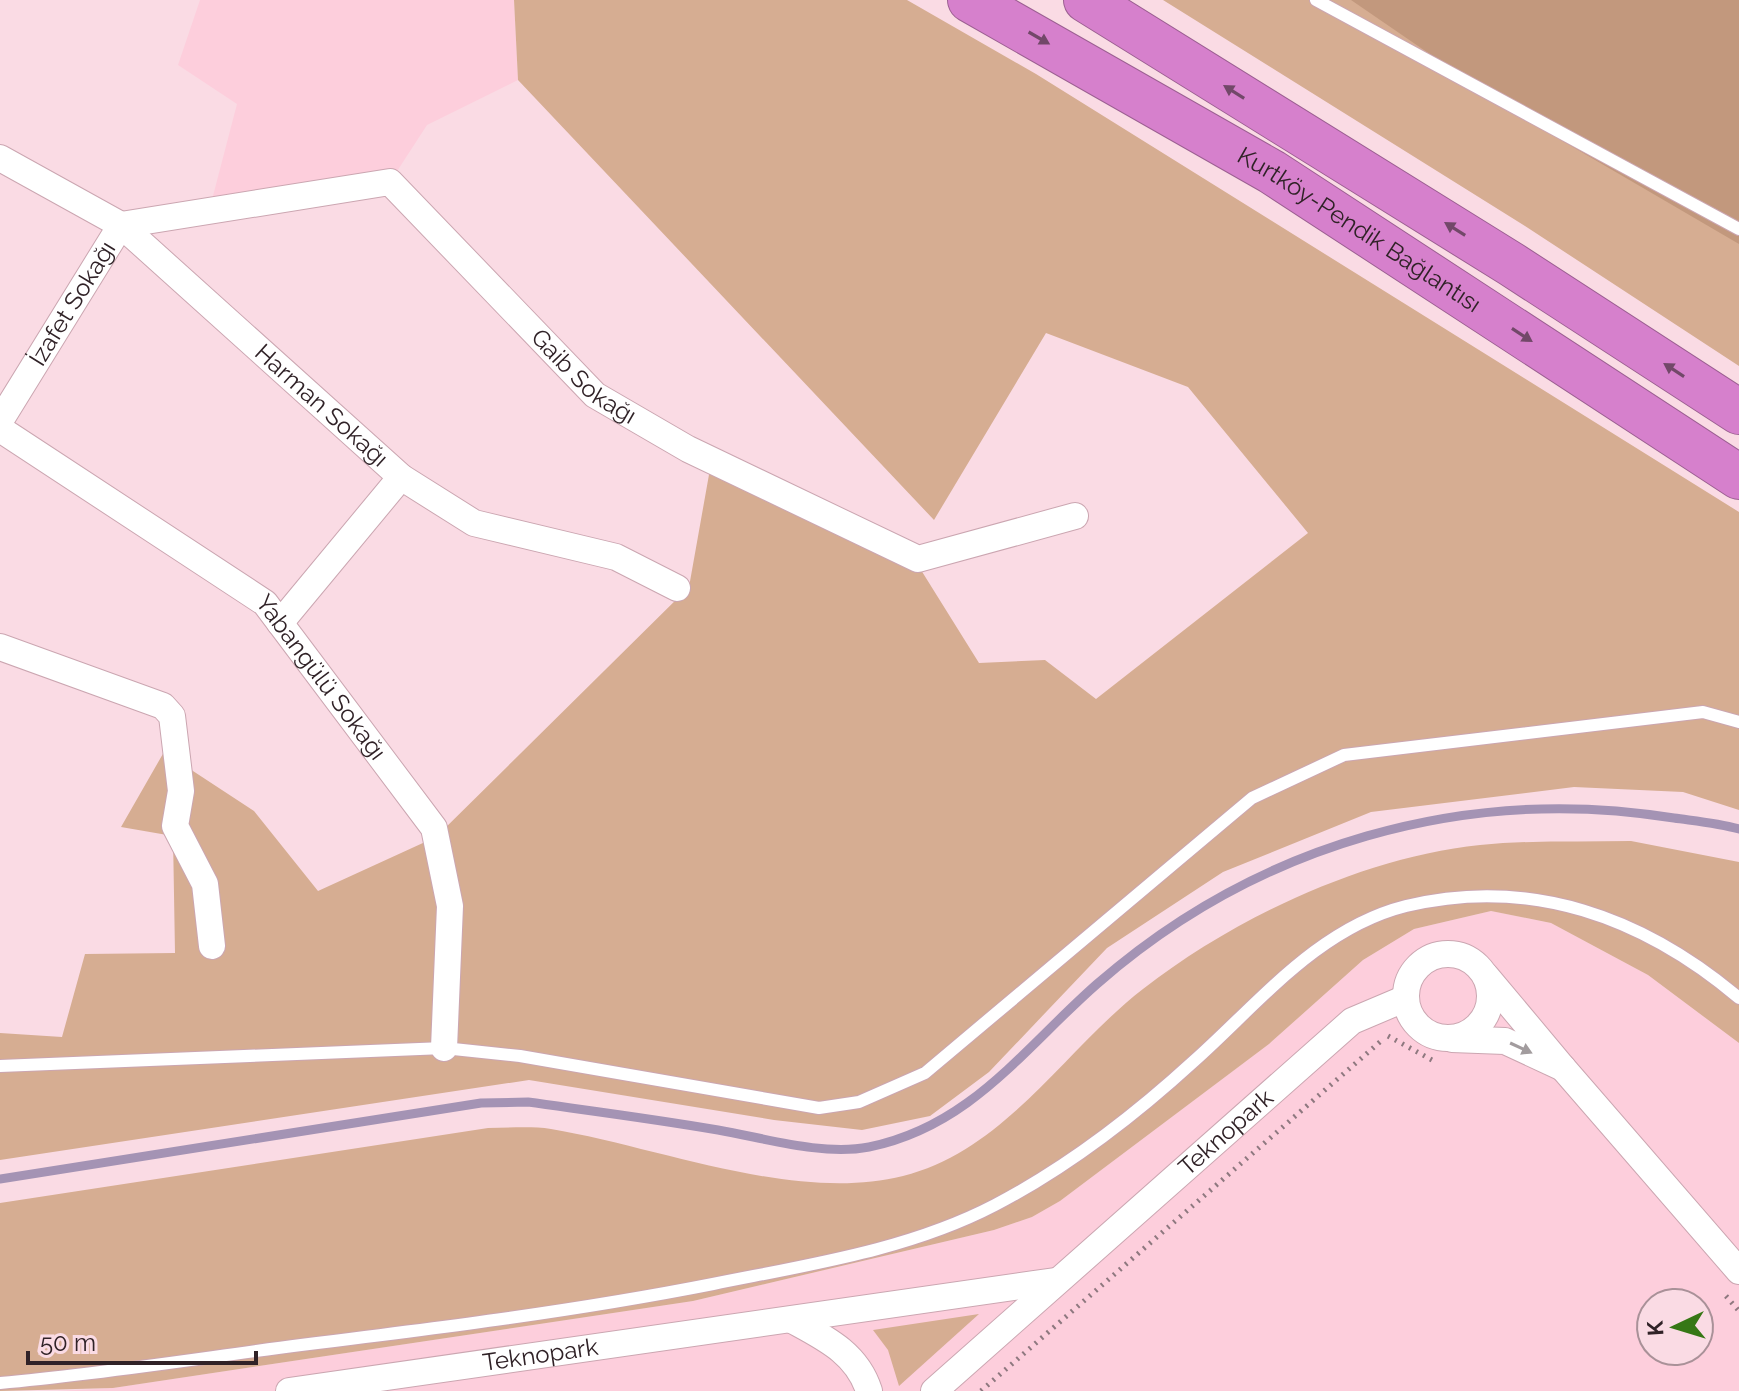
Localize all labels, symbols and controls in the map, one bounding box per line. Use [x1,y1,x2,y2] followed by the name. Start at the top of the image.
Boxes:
[1028,31,1050,45] one-way arrow
[1223,85,1245,99] one-way arrow
[1232,140,1487,318] street label: Kurtköy-Pendik Bağlantısı
[1444,223,1466,237] one-way arrow
[23,236,121,371] street label: İzafet Sokağı
[525,323,642,430] street label: Gaib Sokağı
[1511,328,1533,342] one-way arrow
[249,338,394,472] street label: Harman Sokağı
[1663,362,1684,377] one-way arrow
[250,589,393,765] street label: Yabangülü Sokağı
[1509,1041,1533,1055] one-way arrow
[1173,1083,1279,1181] street label: Teknopark
[1635,1287,1715,1367] north arrow
[28,1315,256,1365] scale bar
[1642,1320,1669,1337] text: K
[40,1328,96,1357] text: 50 m
[481,1332,600,1377] street label: Teknopark

